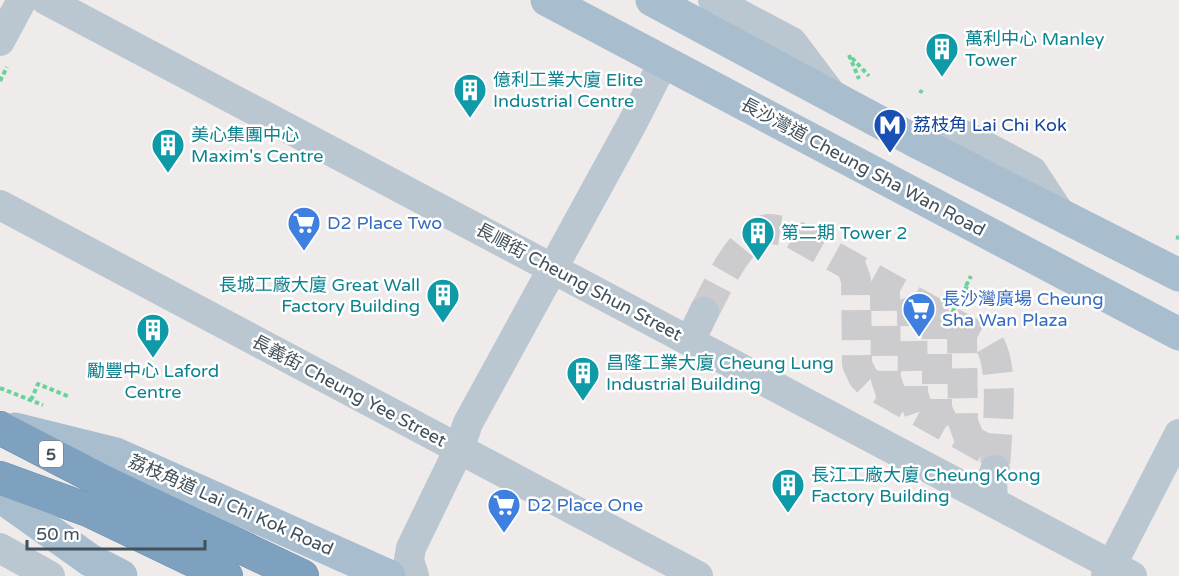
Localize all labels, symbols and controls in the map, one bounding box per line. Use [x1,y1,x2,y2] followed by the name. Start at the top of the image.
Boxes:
[965,28,1105,71] place label: 萬利中心 Manley Tower
[924,31,960,78] building icon: 萬利中心 Manley Tower
[493,69,643,112] place label: 億利工業大廈 Elite Industrial Centre
[452,72,488,119] building icon: 億利工業大廈 Elite Industrial Centre
[737,93,989,241] street label: 長沙灣道 Cheung Sha Wan Road
[872,107,908,154] metro station icon: 荔枝角 Lai Chi Kok
[913,114,1067,136] place label: 荔枝角 Lai Chi Kok
[191,124,323,167] place label: 美心集團中心 Maxim's Centre
[150,127,186,174] building icon: 美心集團中心 Maxim's Centre
[286,205,322,252] supermarket icon: D2 Place Two
[327,212,442,234] place label: D2 Place Two
[740,215,776,262] building icon: 第二期 Tower 2
[472,218,686,346] street label: 長順街 Cheung Shun Street
[781,222,908,244] place label: 第二期 Tower 2
[219,274,420,317] place label: 長城工廠大廈 Great Wall Factory Building
[425,277,461,324] building icon: 長城工廠大廈 Great Wall Factory Building
[942,288,1104,331] place label: 長沙灣廣場 Cheung Sha Wan Plaza
[901,291,937,338] supermarket icon: 長沙灣廣場 Cheung Sha Wan Plaza
[135,312,171,359] building icon: 勵豐中心 Laford Centre
[248,330,450,452] street label: 長義街 Cheung Yee Street
[606,352,834,395] place label: 昌隆工業大廈 Cheung Lung Industrial Building
[565,355,601,402] building icon: 昌隆工業大廈 Cheung Lung Industrial Building
[87,360,219,403] place label: 勵豐中心 Laford Centre
[39,441,63,467] road number: 5
[125,450,337,560] street label: 荔枝角道 Lai Chi Kok Road
[811,464,1041,507] place label: 長江工廠大廈 Cheung Kong Factory Building
[770,467,806,514] building icon: 長江工廠大廈 Cheung Kong Factory Building
[486,487,522,534] supermarket icon: D2 Place One
[527,494,643,516] place label: D2 Place One
[27,513,206,551] scale bar
[36,523,80,545] text: 50 m

